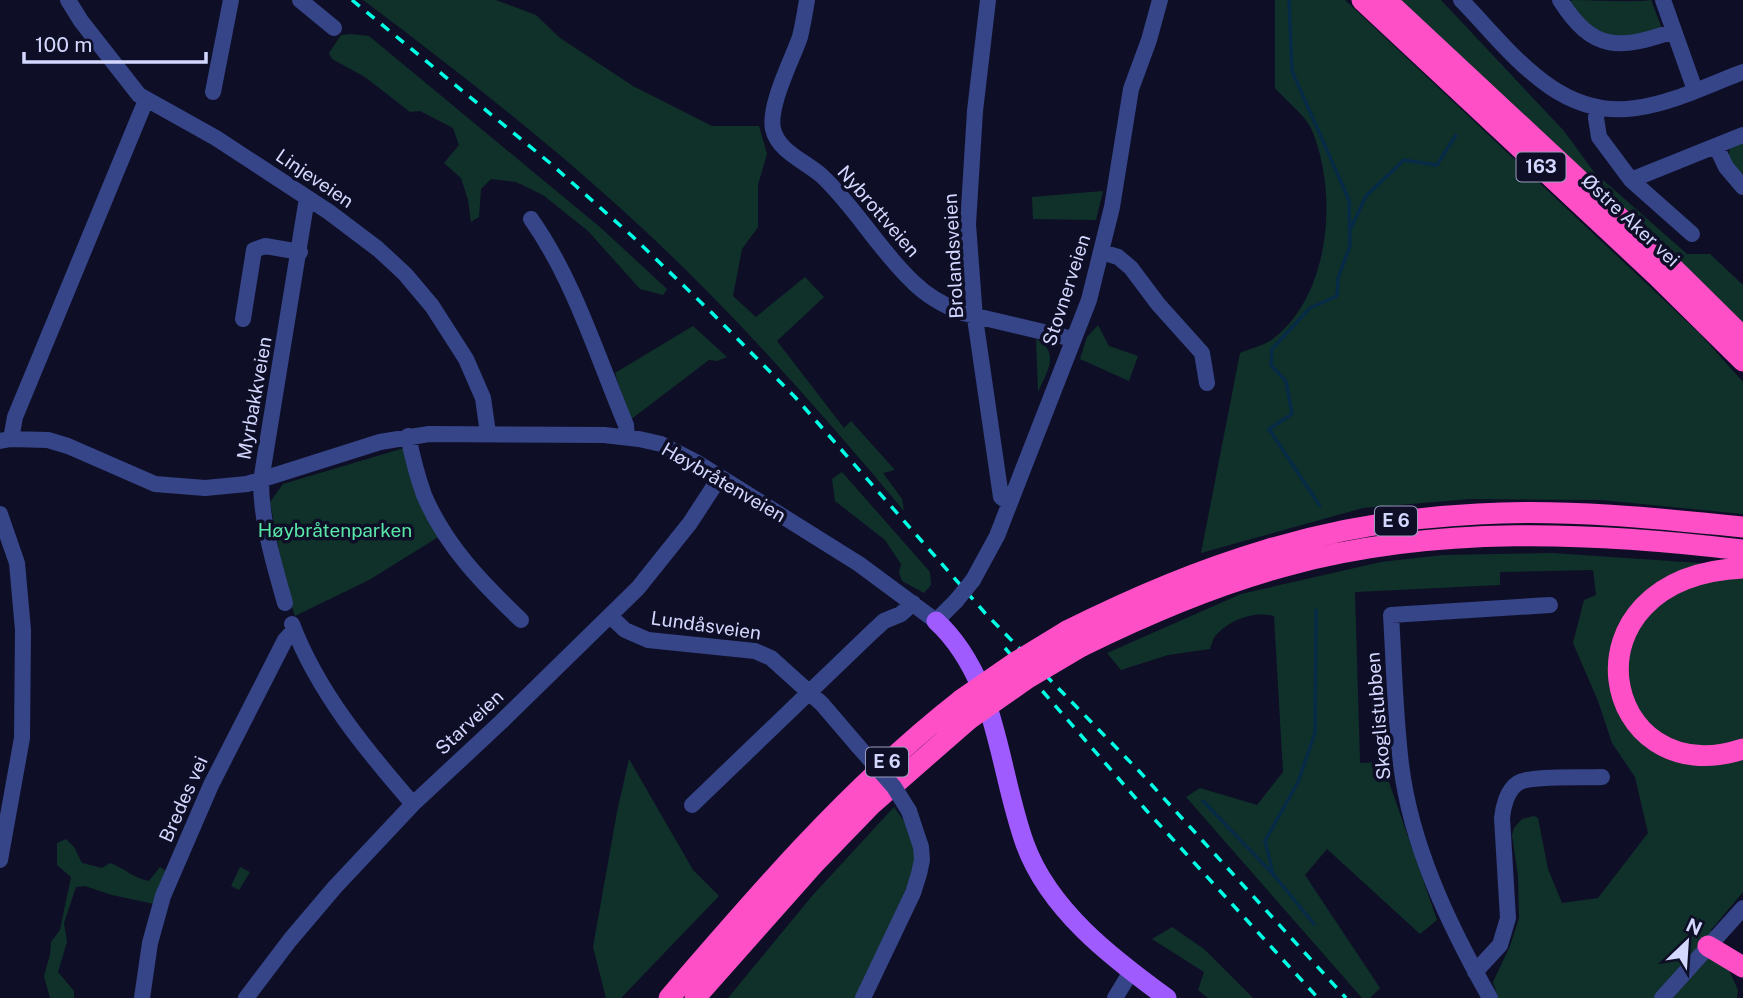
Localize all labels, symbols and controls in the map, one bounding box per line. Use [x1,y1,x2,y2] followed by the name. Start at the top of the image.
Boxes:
[24,21,206,65] scale bar
[35,32,92,57] text: 100 m
[272,144,358,212] street label: Linjeveien
[1516,152,1566,182] road number: 163
[833,161,925,261] street label: Nybrottveien
[1578,169,1684,271] street label: Østre Aker vei
[939,193,967,319] street label: Brolandsveien
[1038,232,1094,348] street label: Stovnerveien
[232,335,276,461] street label: Myrbakkveien
[658,438,790,526] street label: Høybråtenveien
[1375,506,1417,536] road number: E 6
[258,519,412,541] park label: Høybråtenparken
[649,606,763,644] street label: Lundåsveien
[1361,651,1395,781] street label: Skoglistubben
[431,685,507,759] street label: Starveien
[866,748,908,776] road number: E 6
[154,753,212,845] street label: Bredes vei
[1652,907,1722,977] north arrow
[1683,913,1706,940] text: N

